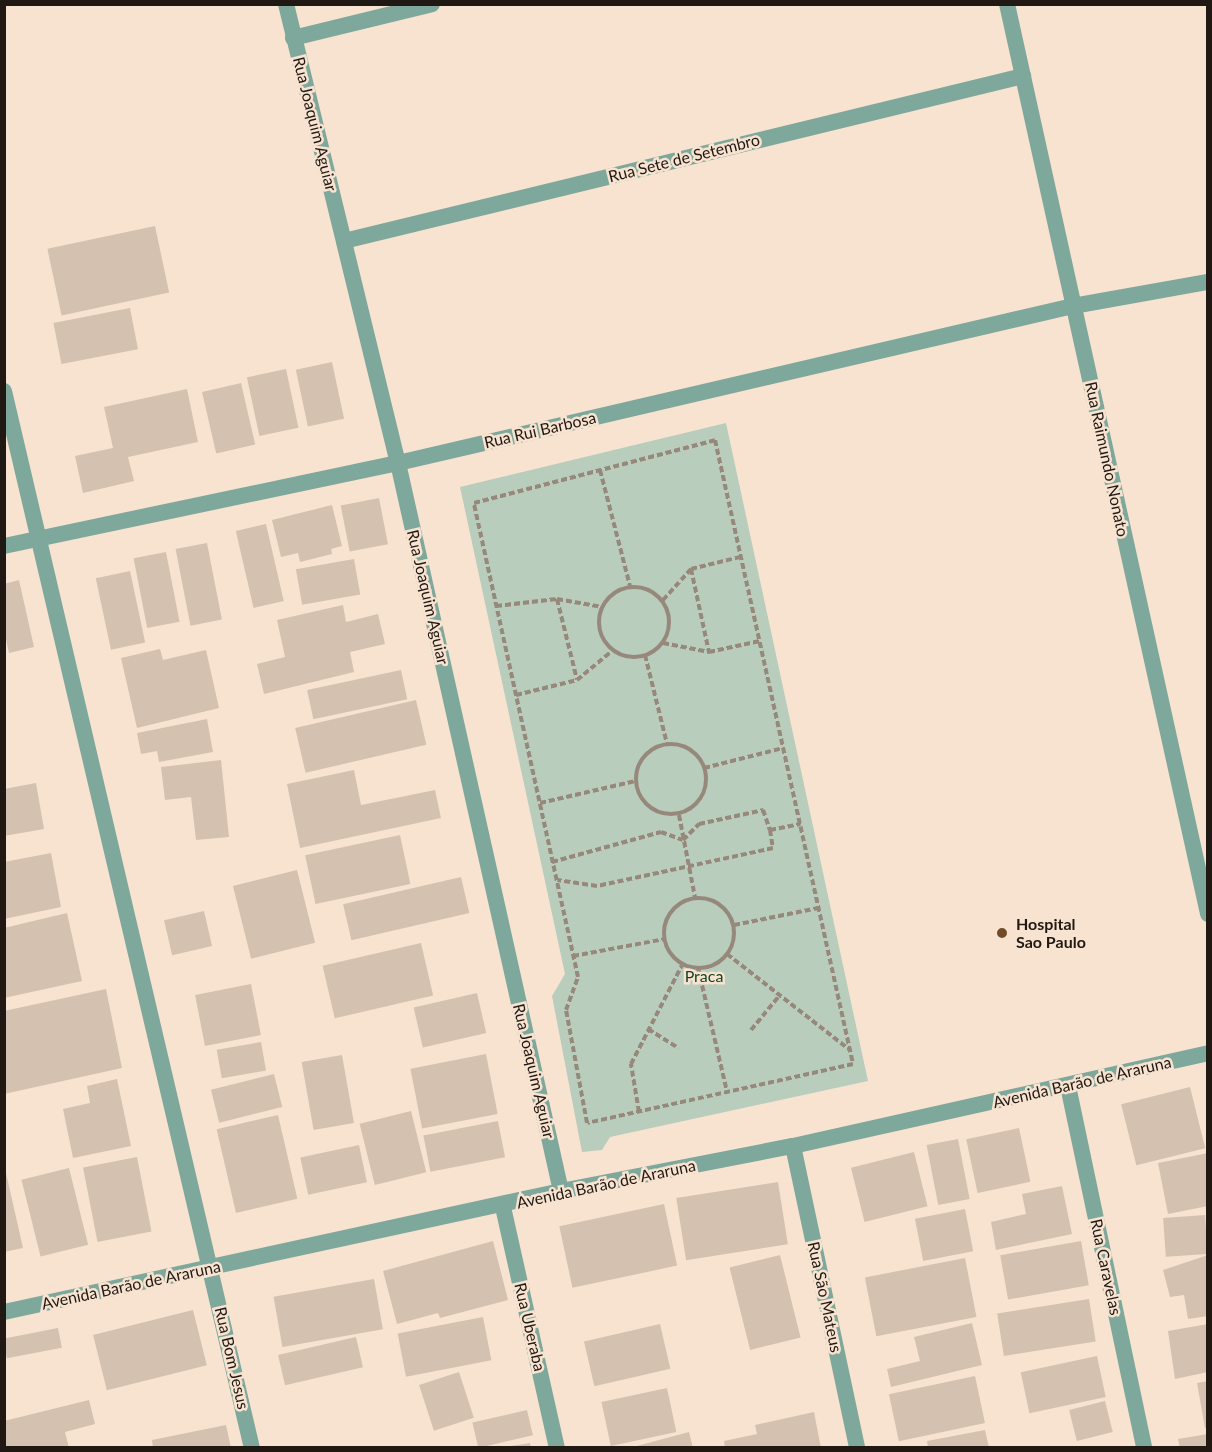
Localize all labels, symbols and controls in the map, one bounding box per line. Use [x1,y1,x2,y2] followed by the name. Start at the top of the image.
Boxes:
[289,54,341,194] street label: Rua Joaquim Aguiar
[606,130,762,186] street label: Rua Sete de Setembro
[1081,380,1133,538] street label: Rua Raimundo Nonato
[482,408,598,452] street label: Rua Rui Barbosa
[403,527,453,667] street label: Rua Joaquim Aguiar
[1016,914,1086,952] place label: Hospital Sao Paulo
[993,924,1011,942] marker: Hospital Sao Paulo
[685,966,723,986] park label: Praca
[509,1001,559,1141] street label: Rua Joaquim Aguiar
[991,1052,1173,1112] street label: Avenida Barão de Araruna
[514,1156,698,1212] street label: Avenida Barão de Araruna
[1086,1217,1126,1317] street label: Rua Caravelas
[804,1240,846,1354] street label: Rua São Mateus
[39,1257,223,1313] street label: Avenida Barão de Araruna
[510,1281,550,1373] street label: Rua Uberaba
[211,1305,253,1411] street label: Rua Bom Jesus

